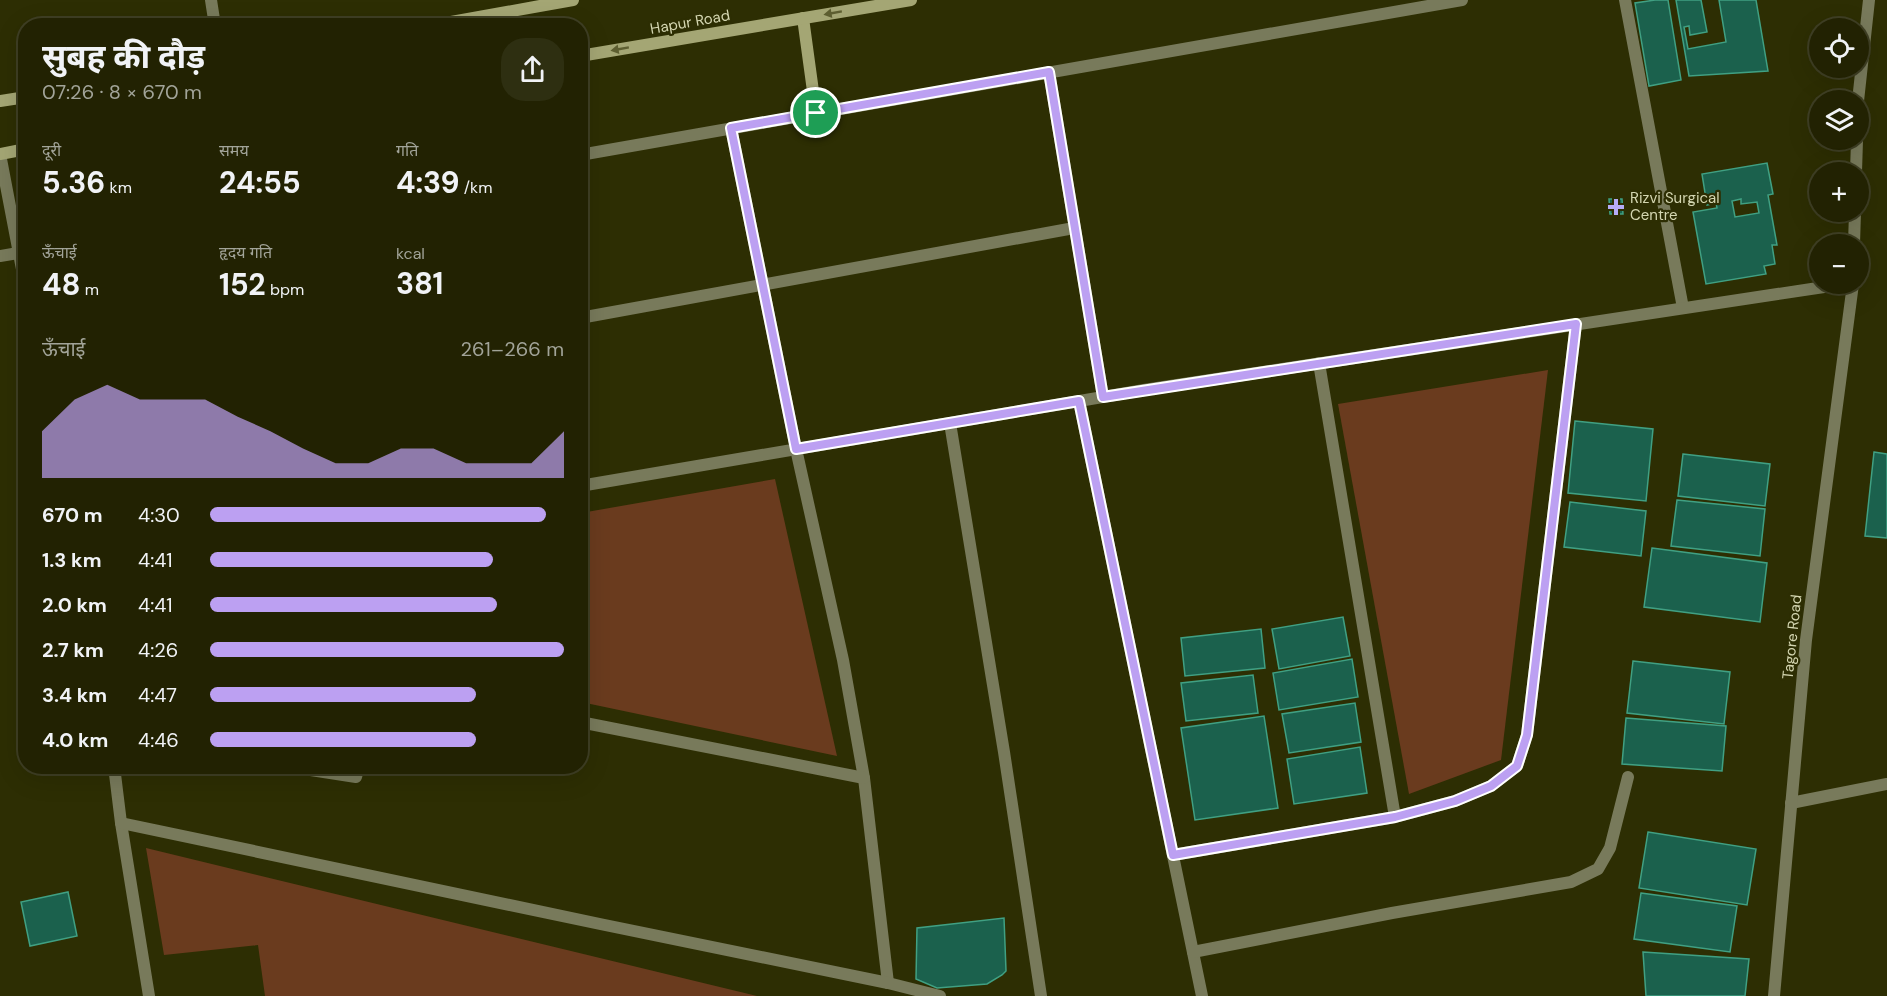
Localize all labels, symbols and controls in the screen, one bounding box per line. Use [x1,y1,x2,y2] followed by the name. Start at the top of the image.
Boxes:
[648,5,732,39] street label: Hapur Road
[823,9,842,18] one-way arrow
[1809,18,1869,294] map controls
[1809,18,1869,78] button: locate
[42,35,205,78] text: सुबह की दौड़
[501,38,564,101] button: share
[610,45,629,54] one-way arrow
[42,79,202,105] text: 07:26 · 8 × 670 m
[790,87,841,138] pin
[1809,90,1869,150] button: layers
[799,96,832,129] icon: arrive
[42,140,61,161] text: दूरी
[219,140,249,161] text: समय
[396,140,418,161] text: गति
[1809,162,1869,222] button: +
[42,163,105,202] text: 5.36
[219,163,301,202] text: 24:55
[396,163,460,202] text: 4:39
[105,177,132,198] text: km
[460,177,492,198] text: /km
[1630,188,1720,225] place label: Rizvi Surgical Centre
[1607,198,1625,216] marker: Rizvi Surgical Centre
[1809,234,1869,294] button: −
[42,242,77,263] text: ऊँचाई
[219,242,272,263] text: हृदय गति
[396,243,425,264] text: kcal
[396,264,443,303] text: 381
[42,265,81,304] text: 48
[219,265,266,304] text: 152
[81,279,99,300] text: m
[266,279,304,300] text: bpm
[42,336,85,362] text: ऊँचाई
[461,336,564,362] text: 261–266 m
[42,502,103,528] text: 670 m
[138,502,180,528] text: 4:30
[42,547,101,573] text: 1.3 km
[138,547,173,573] text: 4:41
[42,592,107,618] text: 2.0 km
[138,592,173,618] text: 4:41
[1778,594,1806,680] street label: Tagore Road
[42,637,104,663] text: 2.7 km
[138,637,178,663] text: 4:26
[42,682,107,708] text: 3.4 km
[138,682,177,708] text: 4:47
[42,727,108,753] text: 4.0 km
[138,727,179,753] text: 4:46

